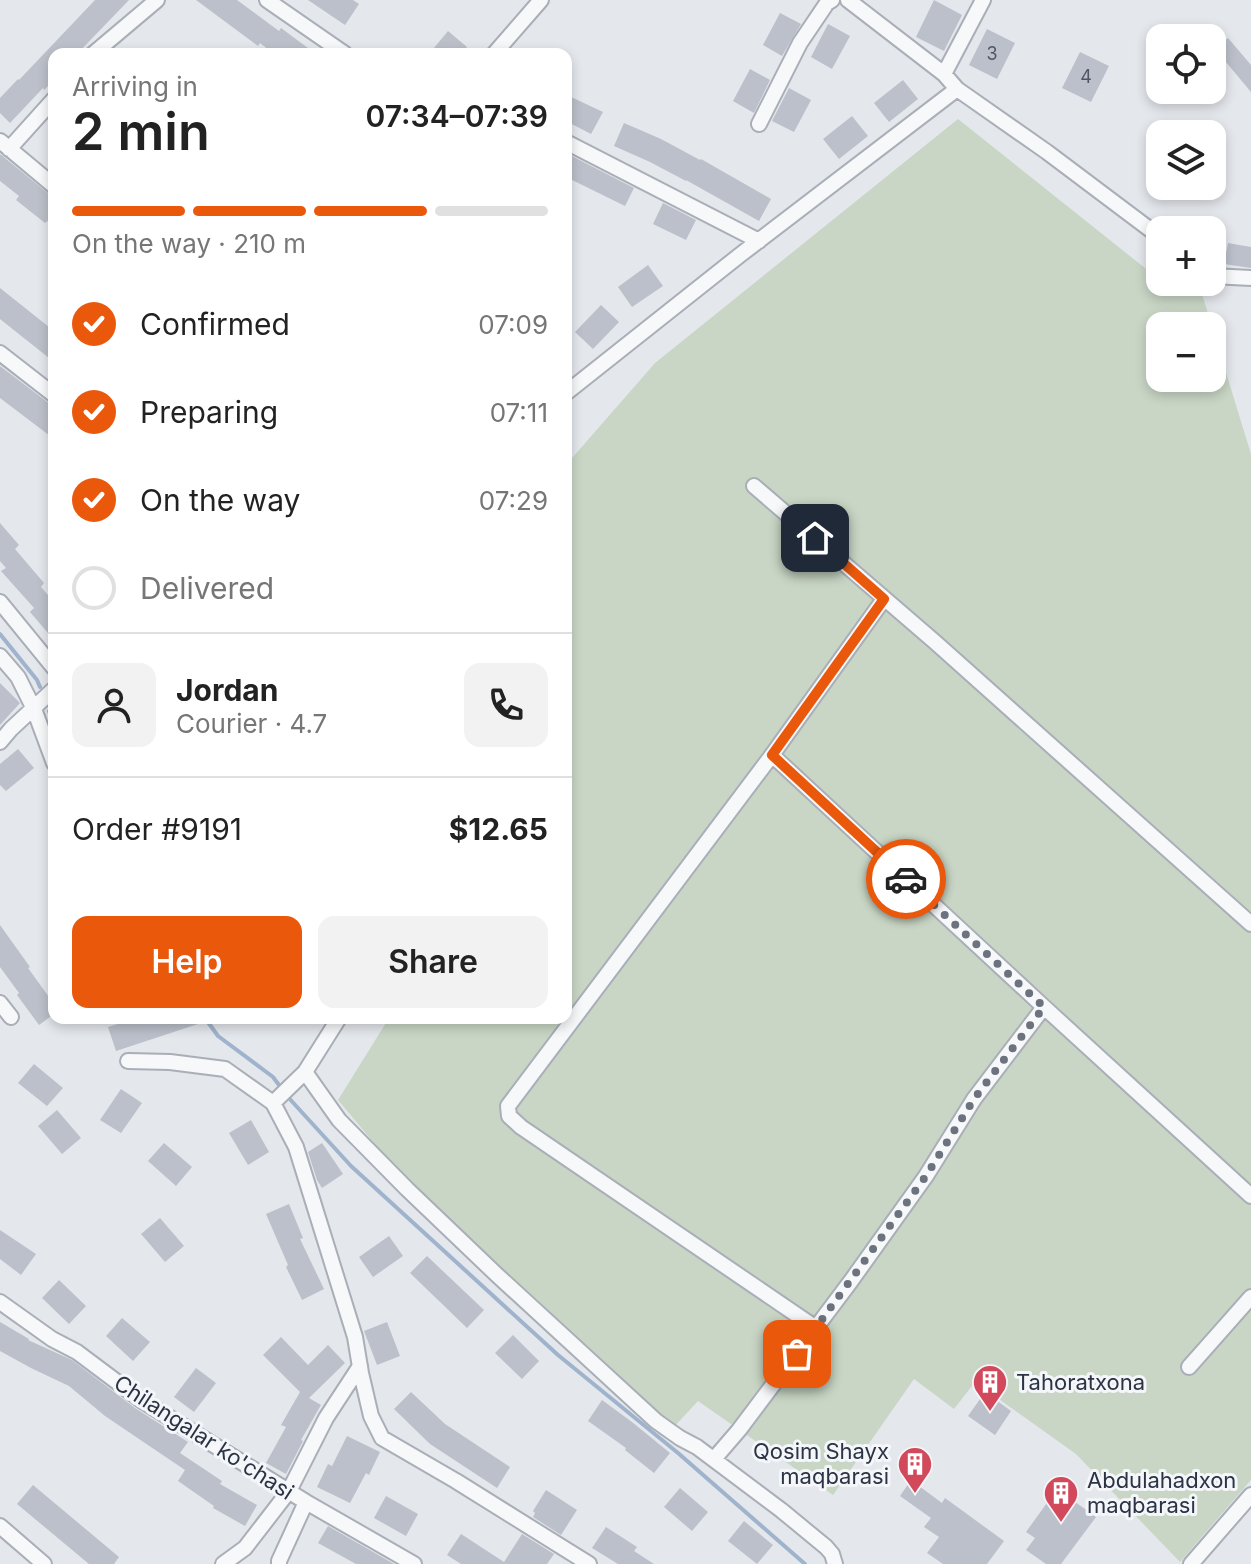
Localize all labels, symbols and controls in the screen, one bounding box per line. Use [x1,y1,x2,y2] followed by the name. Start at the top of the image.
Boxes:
[1146,24,1226,392] map controls
[1146,24,1226,104] button: locate
[986,43,998,64] house number: 3
[1080,66,1092,87] house number: 4
[72,71,198,102] text: Arriving in
[366,98,548,134] text: 07:34–07:39
[72,100,210,163] text: 2 min
[1146,120,1226,200] button: layers
[1146,216,1226,296] button: +
[72,228,306,259] text: On the way · 210 m
[72,302,116,346] icon: check
[140,306,290,342] text: Confirmed
[478,309,548,340] text: 07:09
[1146,312,1226,392] button: −
[72,390,116,434] icon: check
[140,394,278,430] text: Preparing
[490,397,548,428] text: 07:11
[72,478,116,522] icon: check
[140,482,300,518] text: On the way
[479,485,548,516] text: 07:29
[781,504,849,572] pin
[793,516,837,560] icon: home
[140,570,274,606] text: Delivered
[72,663,156,747] button: person
[464,663,548,747] button: phone
[176,672,278,708] text: Jordan
[176,708,327,739] text: Courier · 4.7
[72,811,242,847] text: Order #9191
[449,811,548,847] text: $12.65
[866,839,946,919] courier
[884,857,928,901] icon: car
[72,916,302,1008] button: Help
[318,916,548,1008] button: Share
[763,1320,831,1388] pin
[775,1332,819,1376] icon: bag
[971,1363,1009,1413] building icon: Tahoratxona
[109,1369,299,1505] street label: Chilangalar ko'chasi
[1016,1369,1145,1395] place label: Tahoratxona
[753,1438,889,1489] place label: Qosim Shayx maqbarasi
[896,1445,934,1495] building icon: Qosim Shayx maqbarasi
[1087,1467,1236,1518] place label: Abdulahadxon maqbarasi
[1042,1474,1080,1524] building icon: Abdulahadxon maqbarasi

